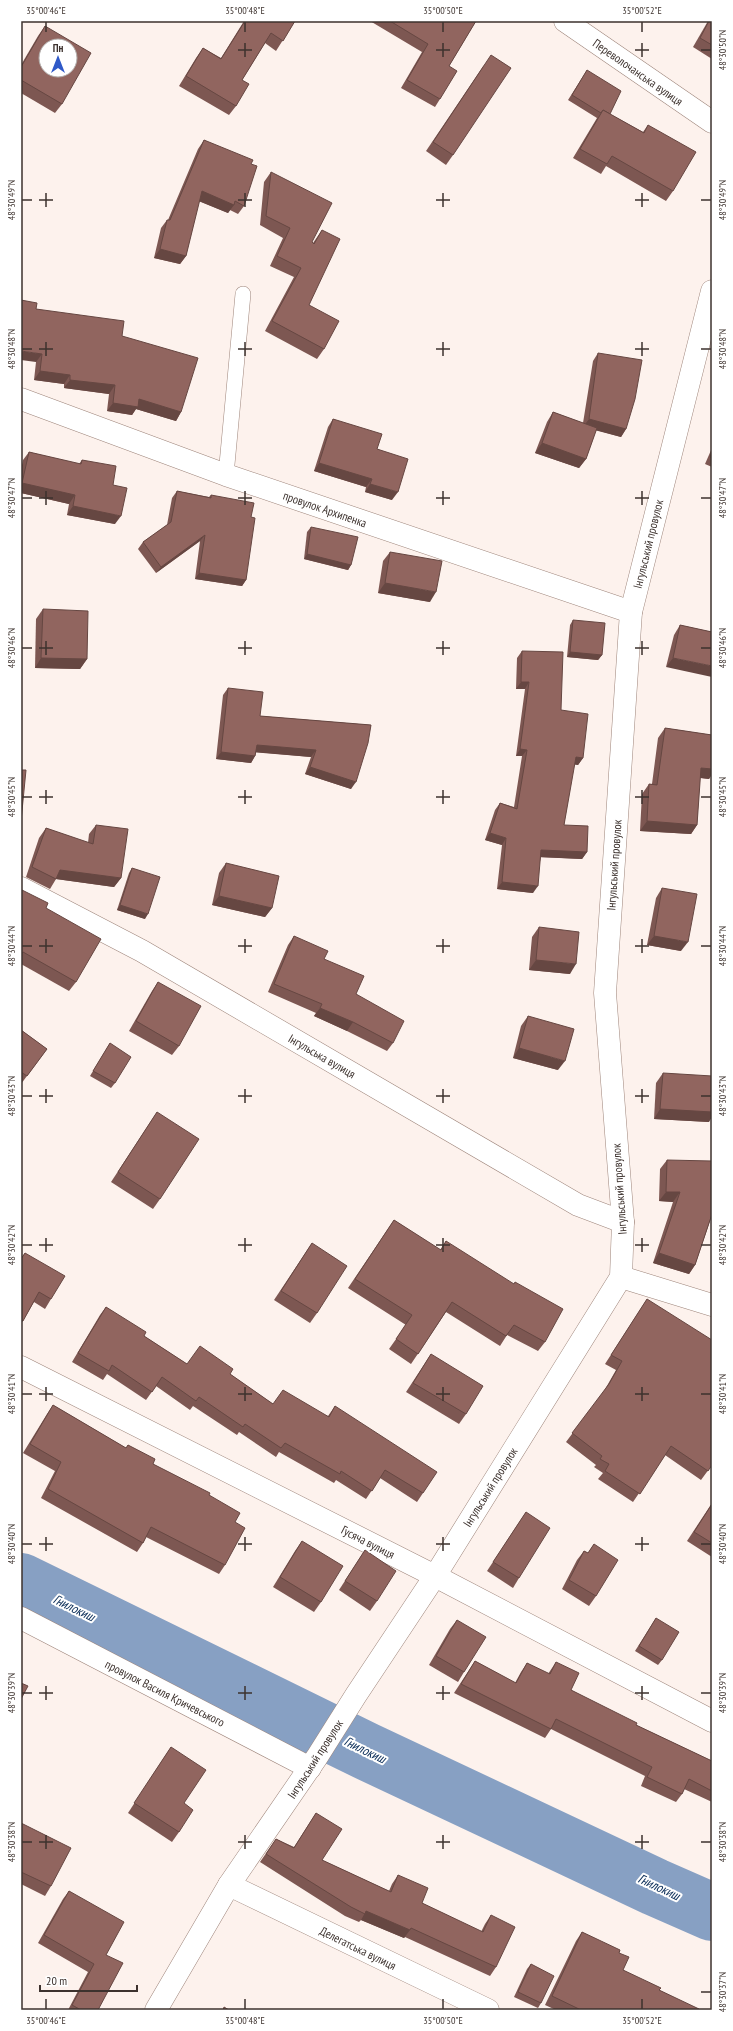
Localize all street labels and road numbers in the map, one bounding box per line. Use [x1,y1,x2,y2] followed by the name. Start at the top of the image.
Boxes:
[590,35,686,109] street label: Переволочанська вулиця
[281,488,369,530] street label: провулок Архипенка
[630,498,666,590] street label: Інгульський провулок
[603,819,625,911] street label: Інгульський провулок
[286,1031,359,1081] street label: Інгульська вулиця
[608,1143,630,1235] street label: Інгульський провулок
[459,1444,521,1530] street label: Інгульський провулок
[339,1522,398,1562] street label: Гусяча вулиця
[103,1656,227,1730] street label: провулок Василя Кричевського
[284,1716,346,1801] street label: Інгульський провулок
[317,1923,399,1973] street label: Делегатська вулиця

